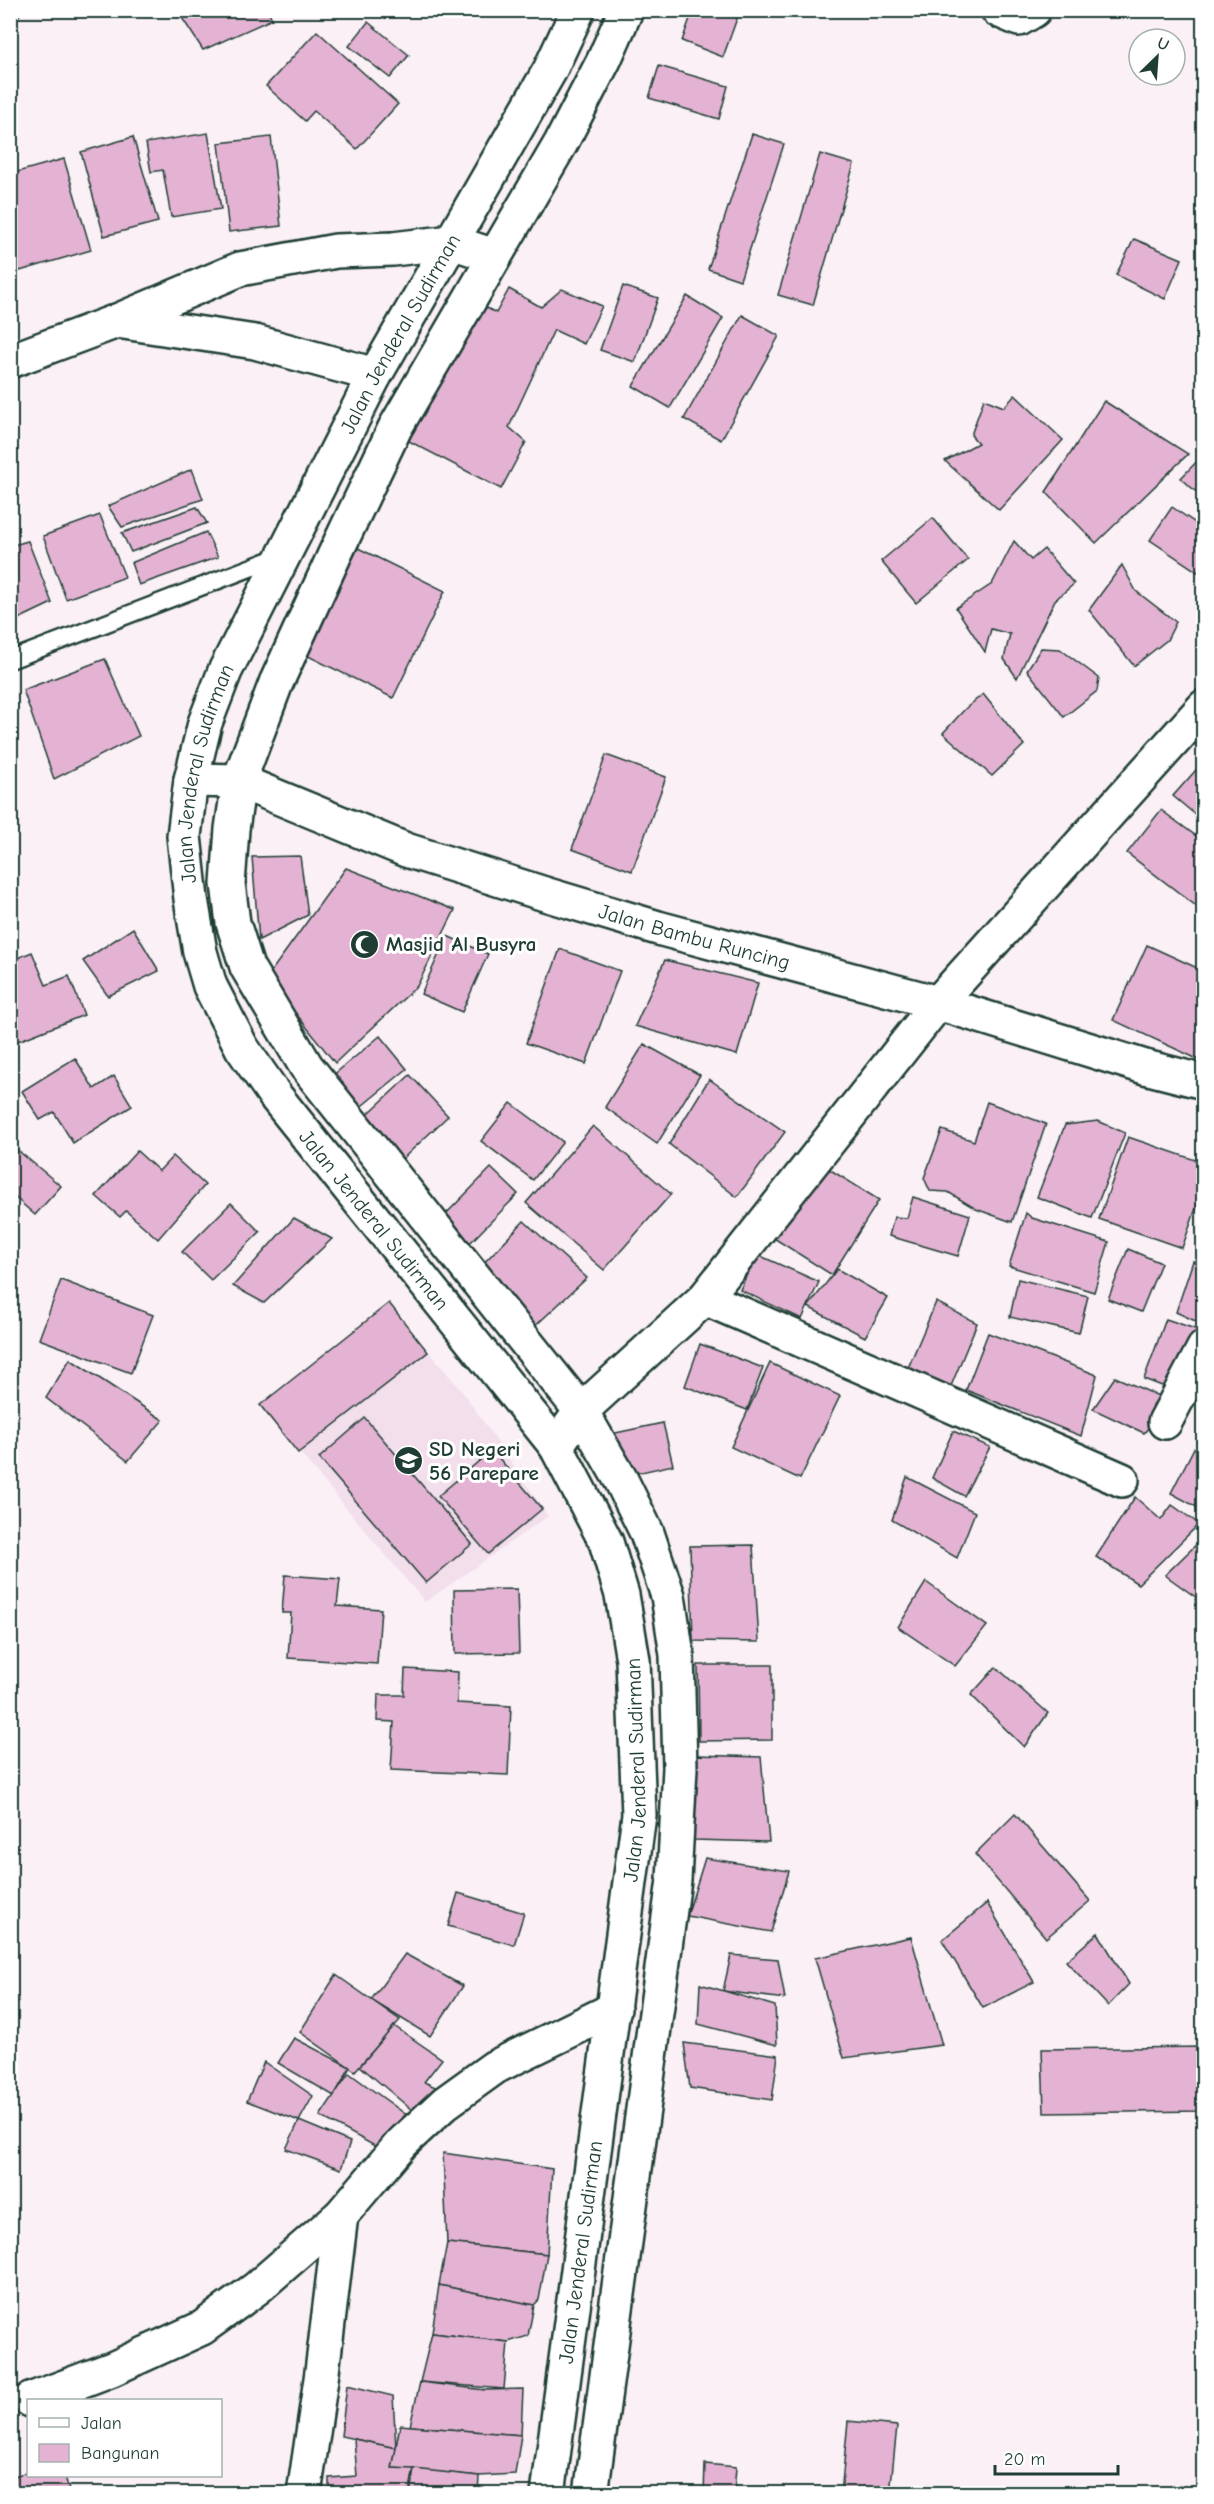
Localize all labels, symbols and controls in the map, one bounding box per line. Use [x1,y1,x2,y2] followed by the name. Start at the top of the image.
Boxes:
[1127,27,1187,87] north arrow
[1154,34,1172,55] text: U
[335,230,465,438] street label: Jalan Jenderal Sudirman
[172,660,239,885] street label: Jalan Jenderal Sudirman
[596,899,793,975] street label: Jalan Bambu Runcing
[349,928,381,960] mosque icon: Masjid Al Busyra
[386,932,536,956] place label: Masjid Al Busyra
[294,1125,454,1315] street label: Jalan Jenderal Sudirman
[429,1437,539,1485] place label: SD Negeri 56 Parepare
[392,1445,424,1477] school or university icon: SD Negeri 56 Parepare
[618,1657,651,1883] street label: Jalan Jenderal Sudirman
[554,2139,607,2365] street label: Jalan Jenderal Sudirman
[27,2399,222,2477] legend
[81,2413,122,2434] text: Jalan
[995,2438,1118,2476] scale bar
[81,2443,159,2464] text: Bangunan
[1004,2449,1045,2470] text: 20 m

